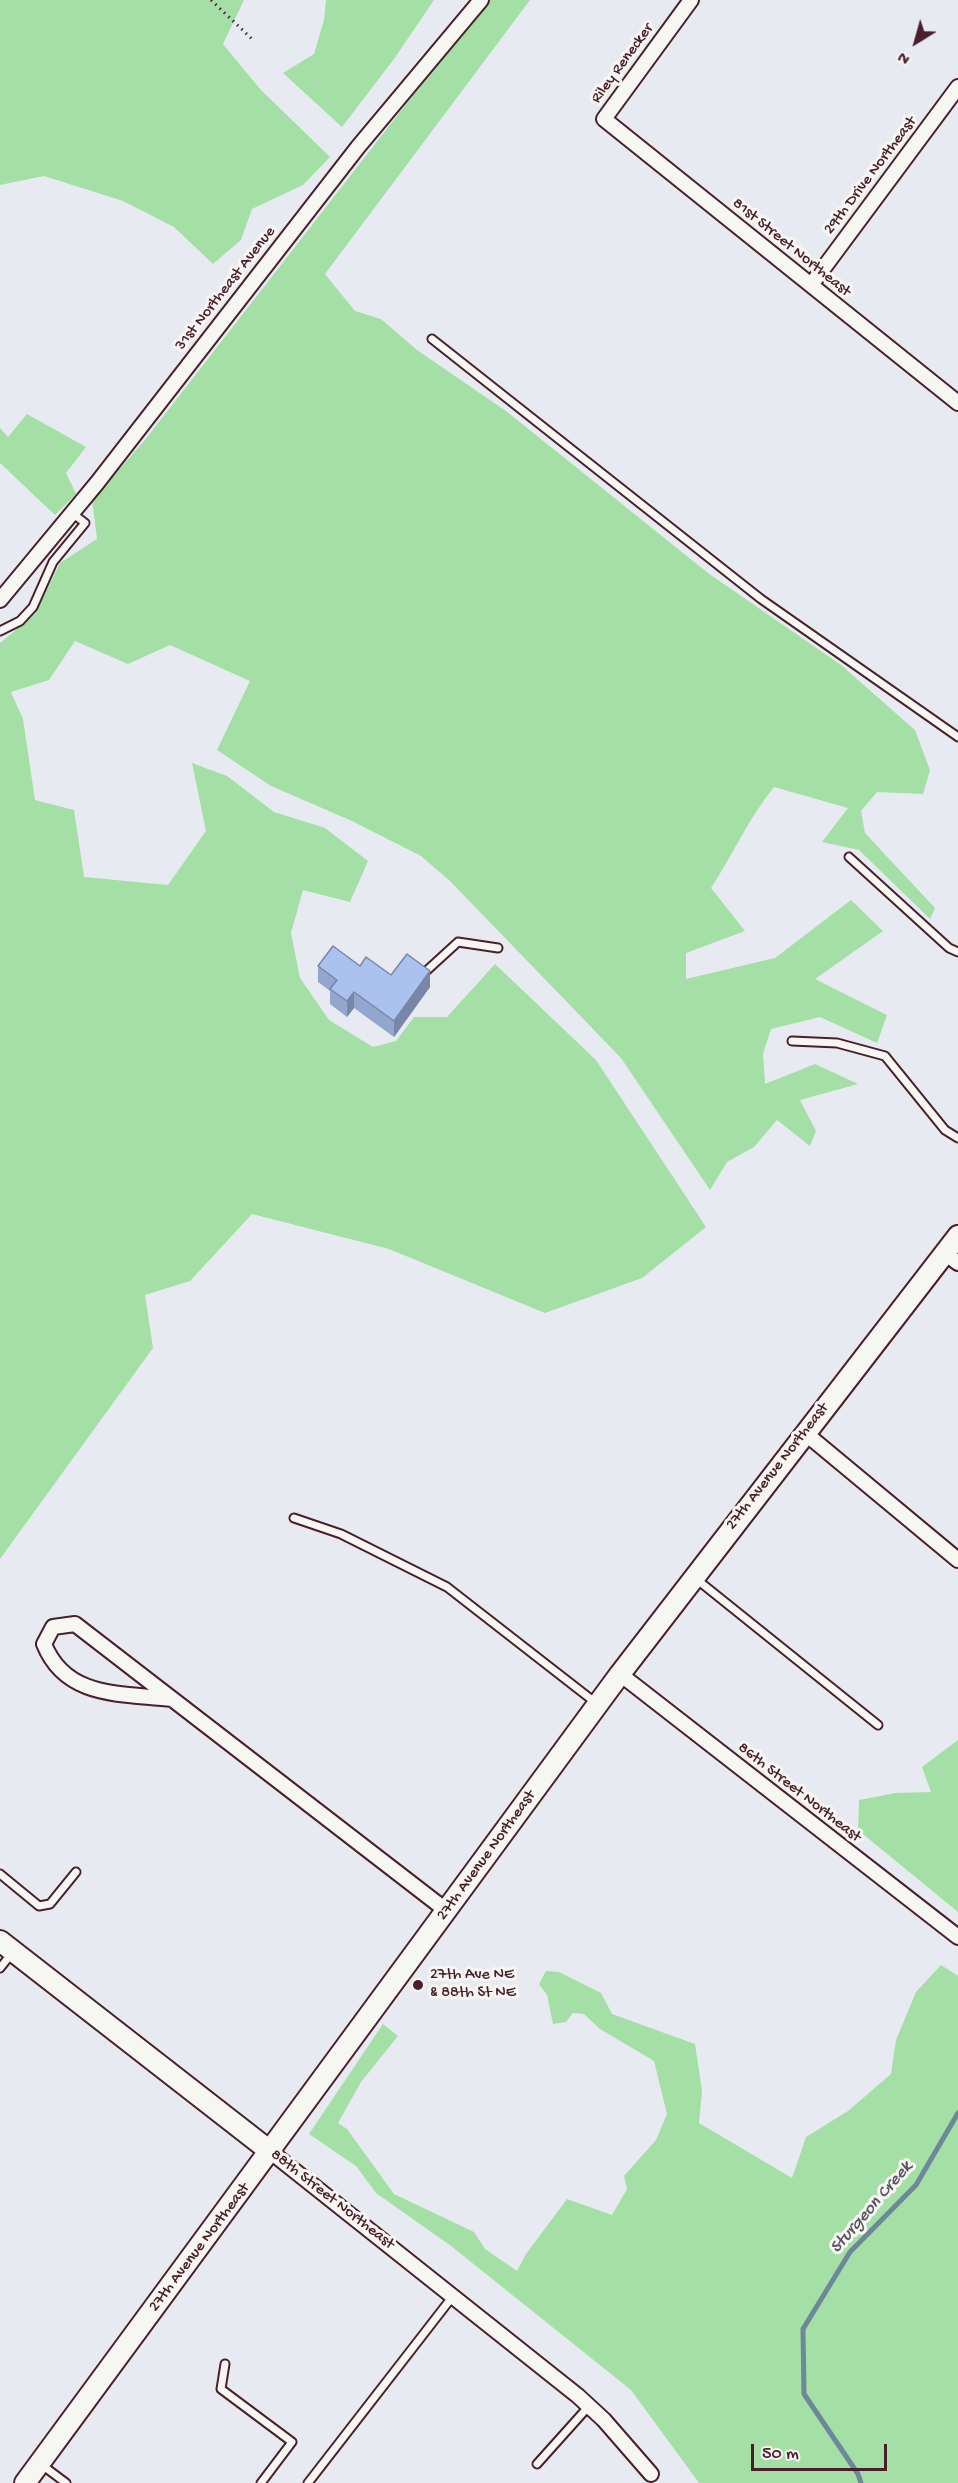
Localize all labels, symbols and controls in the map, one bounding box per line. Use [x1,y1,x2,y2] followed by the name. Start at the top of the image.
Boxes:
[886,12,946,72] north arrow
[588,20,658,108] street label: Riley Renecker
[895,46,915,68] text: N
[820,113,922,239] street label: 29th Drive Northeast
[728,194,854,302] street label: 81st Street Northeast
[172,223,280,355] street label: 31st Northeast Avenue
[722,1400,834,1534] street label: 27th Avenue Northeast
[733,1739,865,1847] street label: 86th Street Northeast
[433,1787,541,1925] street label: 27th Avenue Northeast
[430,1966,516,2004] place label: 27th Ave NE & 88th St NE
[411,1978,425,1992] marker: 27th Ave NE & 88th St NE
[266,2146,398,2254] street label: 88th Street Northeast
[826,2158,918,2258] water label: Sturgeon Creek
[145,2180,255,2316] street label: 27th Avenue Northeast
[754,2432,890,2470] scale bar
[762,2444,799,2465] text: 50 m

